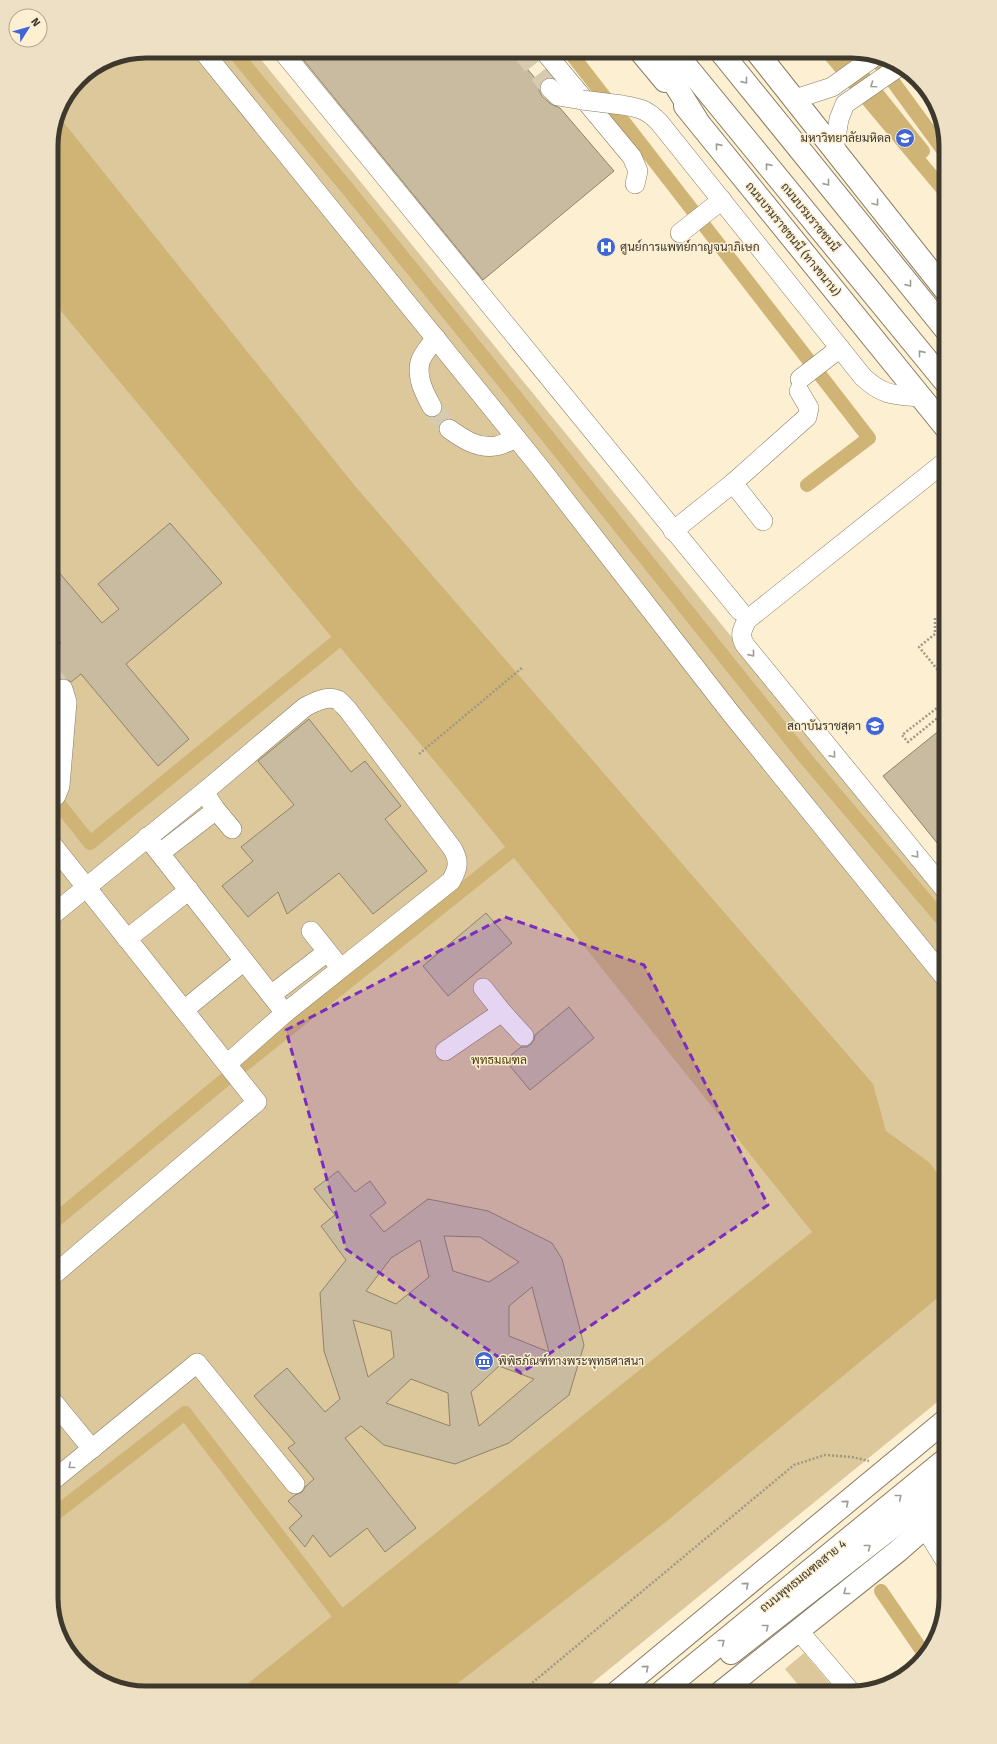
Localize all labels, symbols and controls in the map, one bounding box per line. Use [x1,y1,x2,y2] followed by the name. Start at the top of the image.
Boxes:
[8,8,48,48] north arrow
[28,15,43,29] text: N
[740,77,747,84] one-way arrow
[870,80,877,87] one-way arrow
[894,127,916,149] school or university icon: มหาวิทยาลัยมหิดล
[801,131,891,145] place label: มหาวิทยาลัยมหิดล
[716,143,723,151] one-way arrow
[765,163,772,170] one-way arrow
[743,178,844,299] street label: ถนนบรมราชชนนี (ทางขนาน)
[822,178,829,185] one-way arrow
[778,179,843,255] street label: ถนนบรมราชชนนี
[871,199,878,206] one-way arrow
[595,236,617,258] hospital icon: ศูนย์การแพทย์กาญจนาภิเษก
[620,239,760,255] place label: ศูนย์การแพทย์กาญจนาภิเษก
[904,279,911,286] one-way arrow
[919,350,926,358] one-way arrow
[747,650,754,657] one-way arrow
[864,715,886,737] school or university icon: สถาบันราชสุดา
[787,719,861,735] place label: สถาบันราชสุดา
[829,751,836,758] one-way arrow
[912,851,919,858] one-way arrow
[471,1053,527,1069] park label: พุทธมณฑล
[473,1350,495,1372] museum icon: พิพิธภัณฑ์ทางพระพุทธศาสนา
[498,1353,644,1370] place label: พิพิธภัณฑ์ทางพระพุทธศาสนา
[69,1461,76,1468] one-way arrow
[894,1495,901,1502] one-way arrow
[842,1500,849,1507] one-way arrow
[757,1536,851,1617] street label: ถนนพุทธมณฑลสาย 4
[864,1544,871,1551] one-way arrow
[742,1583,749,1590] one-way arrow
[843,1587,850,1594] one-way arrow
[761,1624,768,1631] one-way arrow
[718,1639,725,1646] one-way arrow
[641,1666,648,1673] one-way arrow

